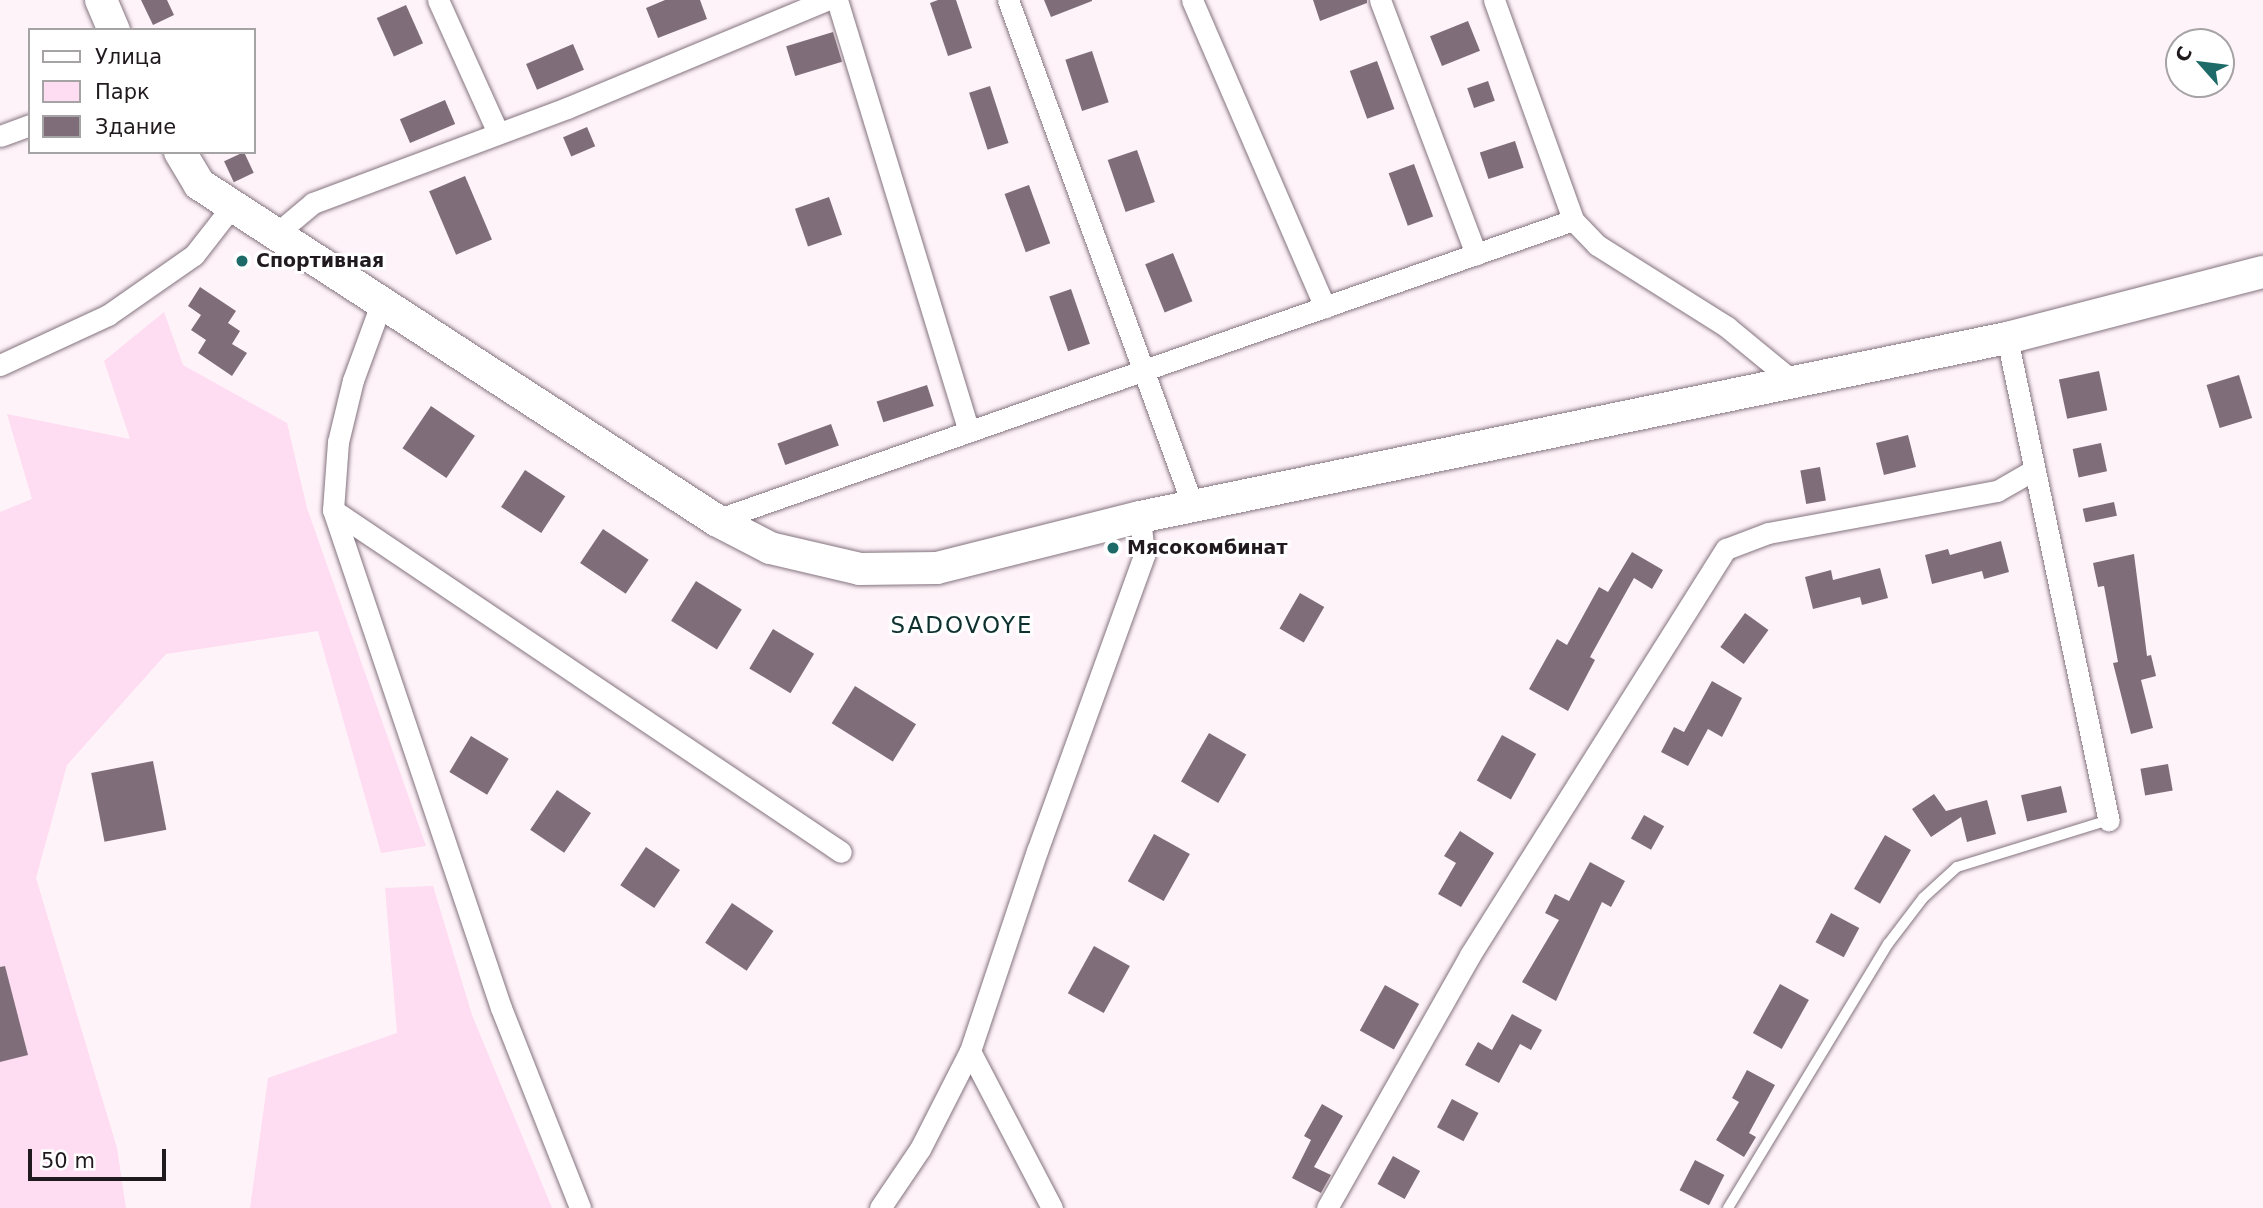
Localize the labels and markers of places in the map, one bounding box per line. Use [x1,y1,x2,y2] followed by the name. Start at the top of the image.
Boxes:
[256,250,384,272] place label: Спортивная
[234,253,250,269] marker: Спортивная
[1127,537,1287,559] place label: Мясокомбинат
[1105,540,1121,556] marker: Мясокомбинат

